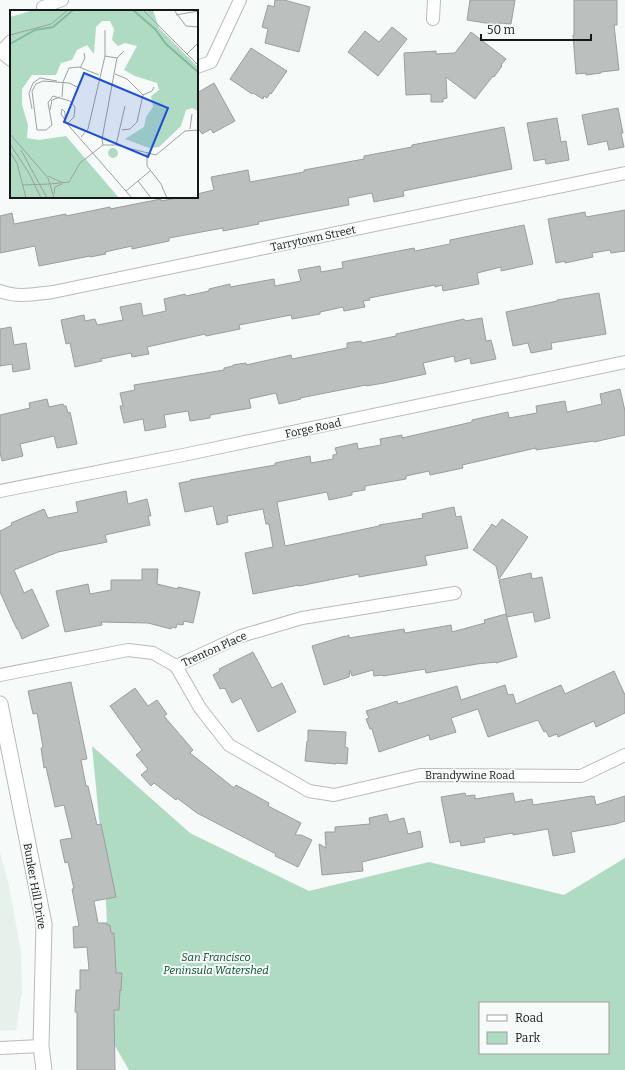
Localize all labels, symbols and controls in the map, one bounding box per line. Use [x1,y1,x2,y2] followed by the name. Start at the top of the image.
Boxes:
[10,10,198,198] inset map
[481,16,591,42] scale bar
[487,23,516,37] text: 50 m
[270,223,357,254] street label: Tarrytown Street
[284,416,343,441] street label: Forge Road
[180,629,249,670] street label: Trenton Place
[425,769,515,782] street label: Brandywine Road
[21,842,48,930] street label: Bunker Hill Drive
[163,951,269,977] park label: San Francisco Peninsula Watershed
[479,1002,609,1054] legend
[515,1011,543,1025] text: Road
[515,1031,541,1045] text: Park

